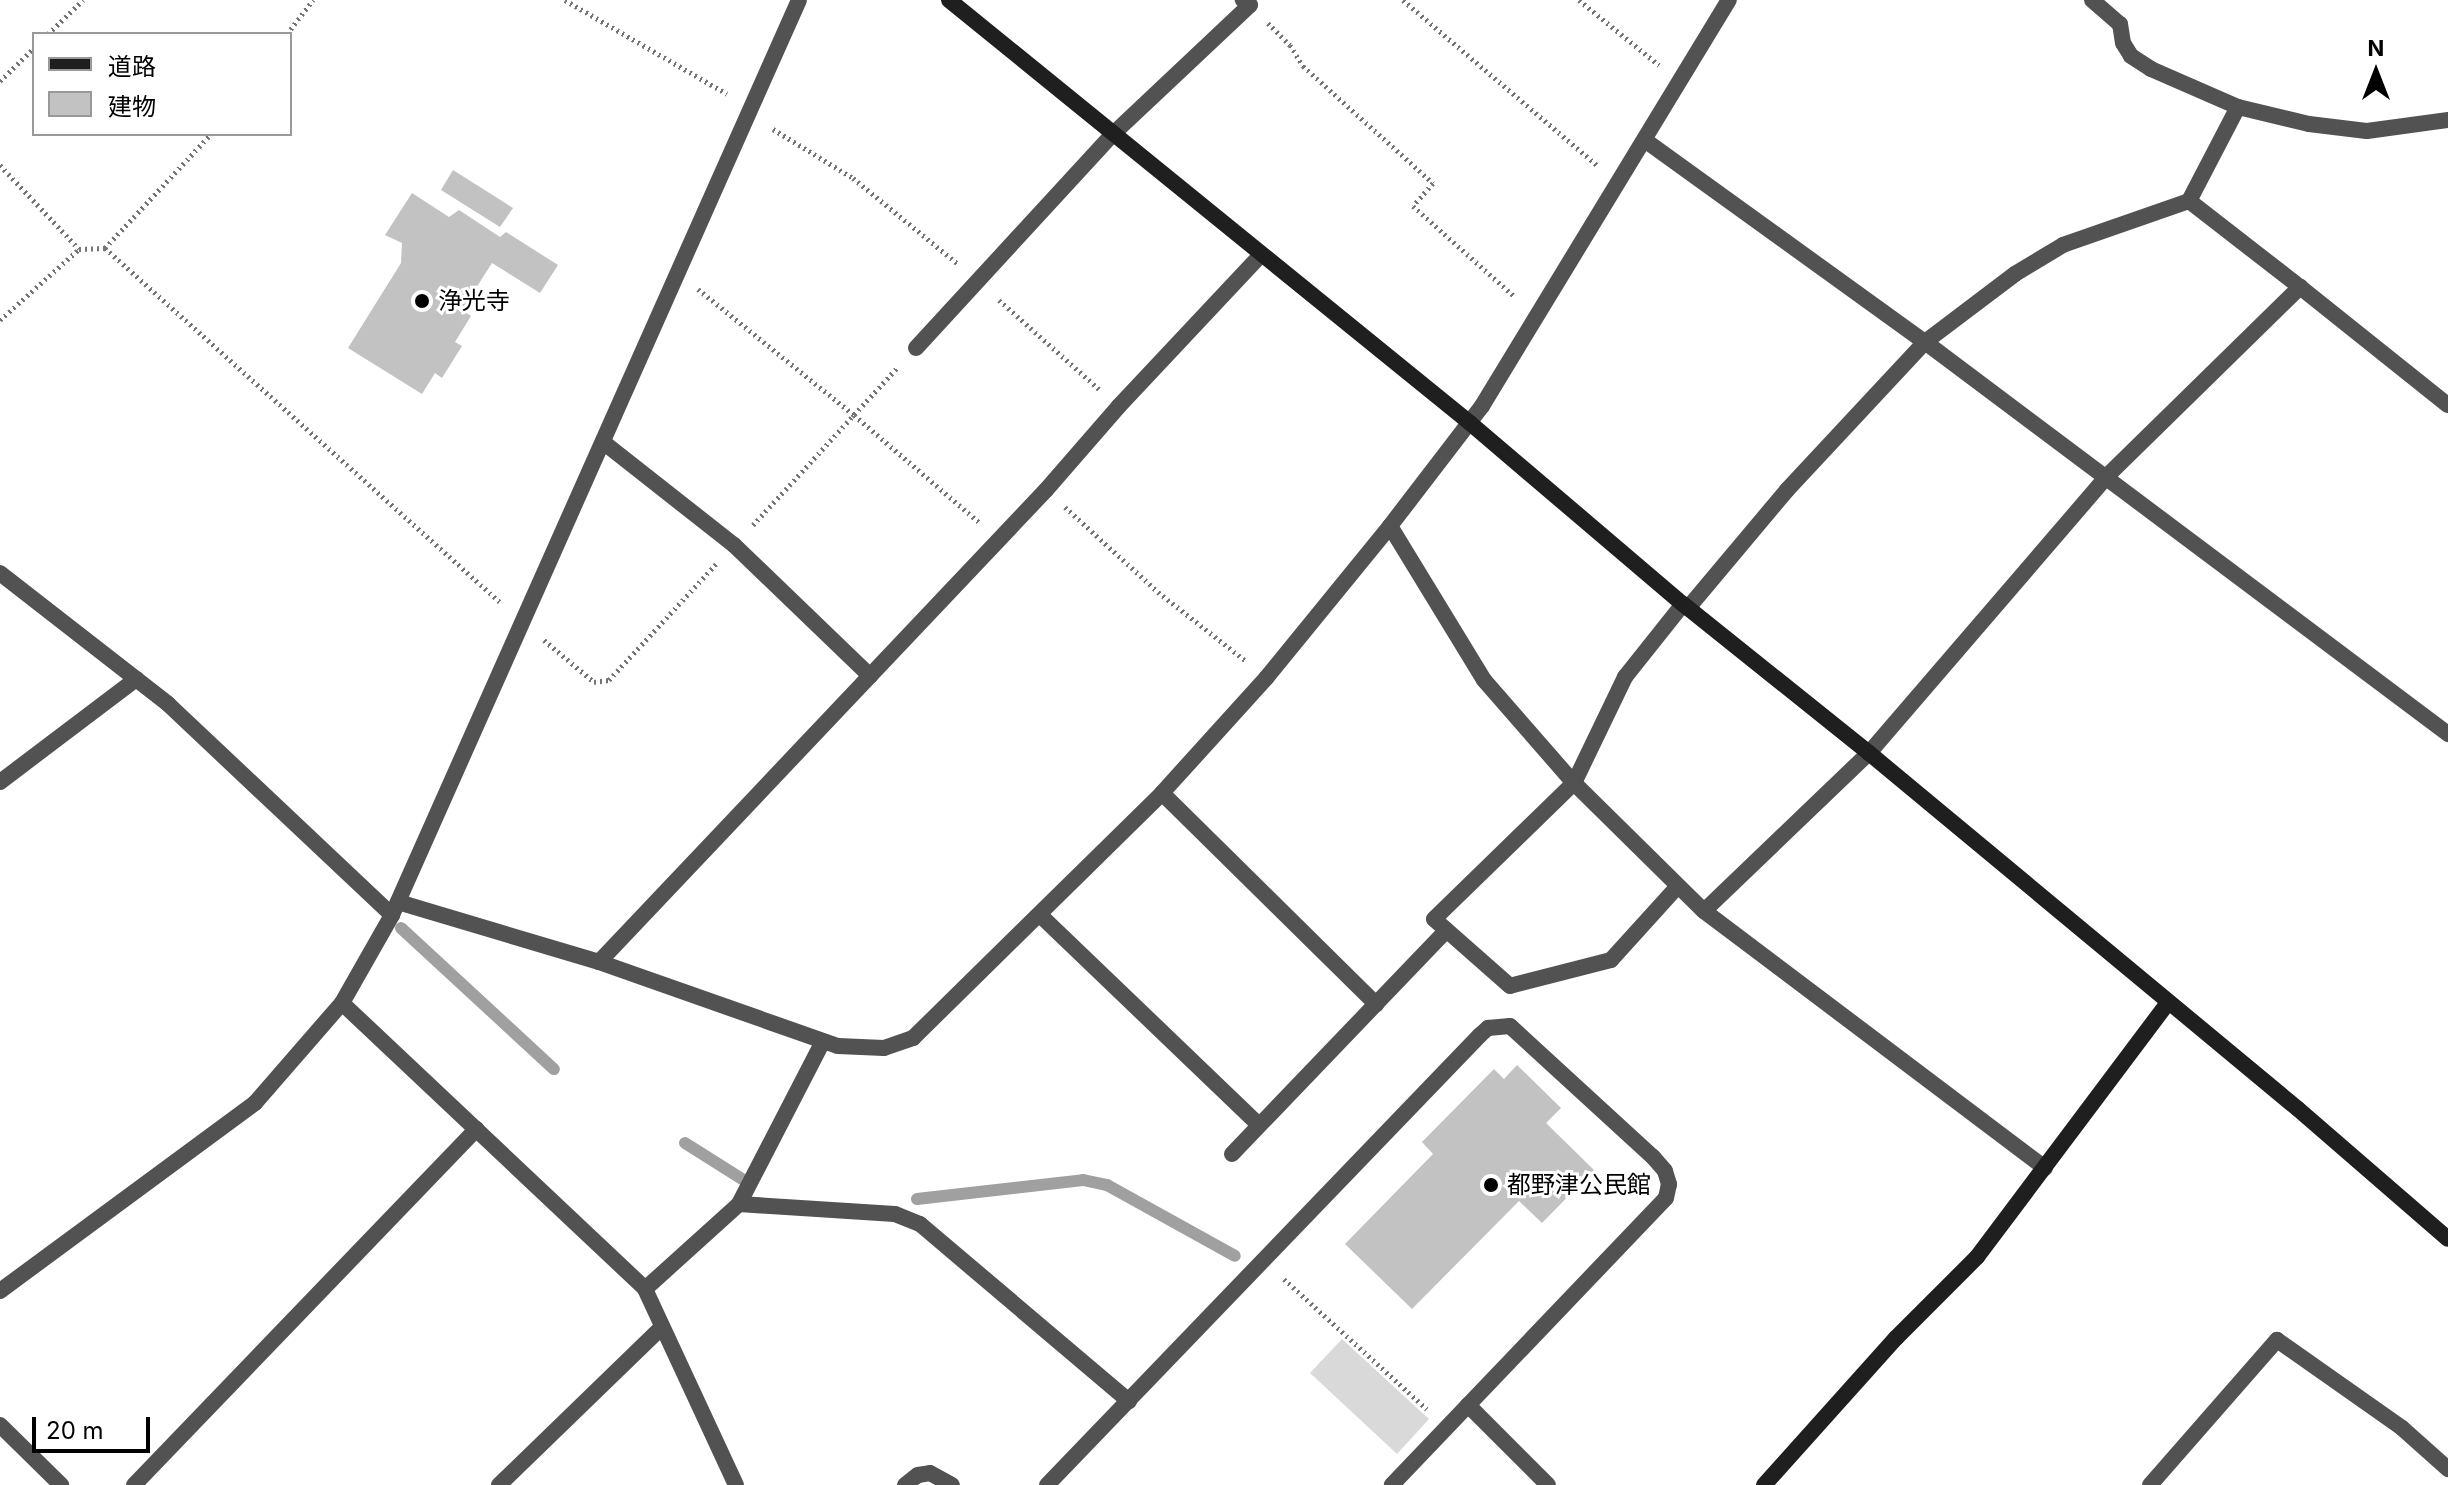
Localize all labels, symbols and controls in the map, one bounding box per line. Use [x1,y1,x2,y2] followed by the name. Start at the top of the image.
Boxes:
[32,32,292,136] legend
[2336,32,2416,112] north arrow
[2368,35,2384,61] text: N
[108,52,156,81] text: 道路
[108,92,156,121] text: 建物
[438,287,510,315] place label: 浄光寺
[413,292,431,310] marker: 浄光寺
[1507,1171,1651,1199] place label: 都野津公民館
[1482,1176,1500,1194] marker: 都野津公民館
[36,1401,154,1451] scale bar
[46,1416,104,1445] text: 20 m

